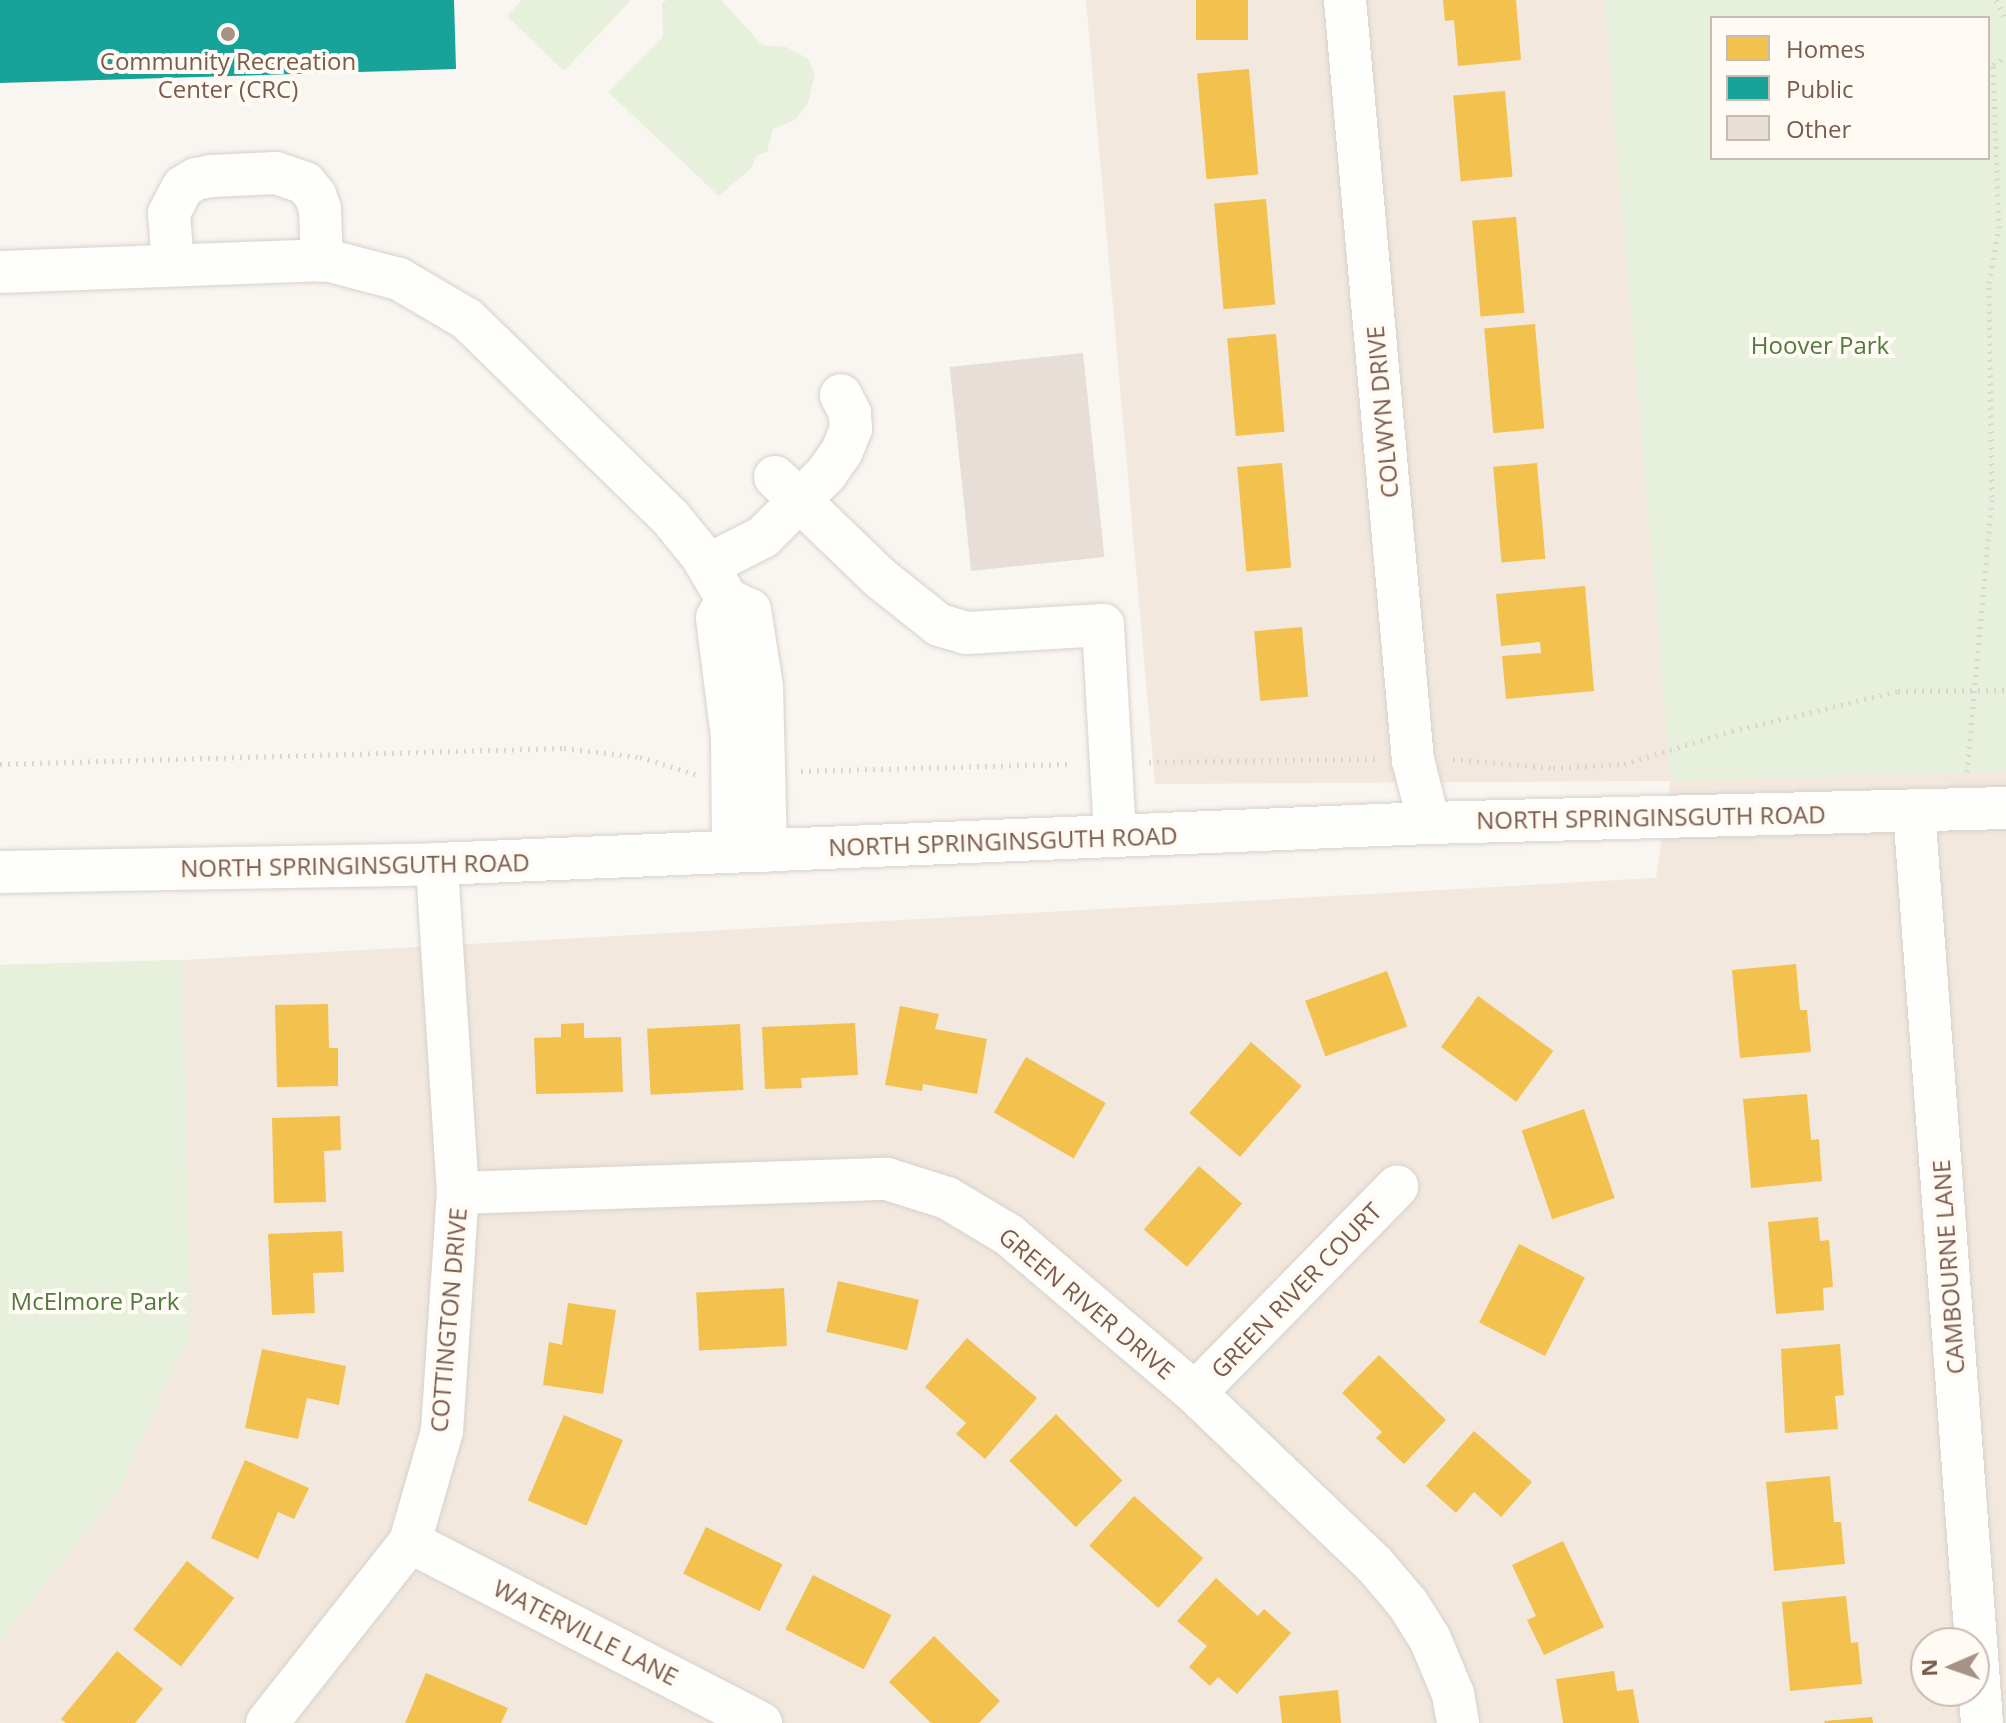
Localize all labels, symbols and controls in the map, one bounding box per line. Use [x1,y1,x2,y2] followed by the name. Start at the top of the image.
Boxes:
[1710,16,1990,160] legend
[219,25,237,43] marker: Community Recreation Center (CRC)
[1786,32,1865,65] text: Homes
[100,47,356,103] place label: Community Recreation Center (CRC)
[1786,72,1853,105] text: Public
[1786,112,1851,145] text: Other
[1360,325,1404,499] street label: COLWYN DRIVE
[1751,331,1889,359] park label: Hoover Park
[1476,800,1826,834] street label: NORTH SPRINGINSGUTH ROAD
[828,821,1178,861] street label: NORTH SPRINGINSGUTH ROAD
[180,848,530,882] street label: NORTH SPRINGINSGUTH ROAD
[1926,1159,1970,1375] street label: CAMBOURNE LANE
[1205,1196,1387,1384] street label: GREEN RIVER COURT
[424,1207,472,1433] street label: COTTINGTON DRIVE
[993,1221,1181,1385] street label: GREEN RIVER DRIVE
[11,1287,179,1315] park label: McElmore Park
[489,1573,683,1691] street label: WATERVILLE LANE
[1910,1627,1990,1707] north arrow
[1913,1658,1943,1677] text: N

